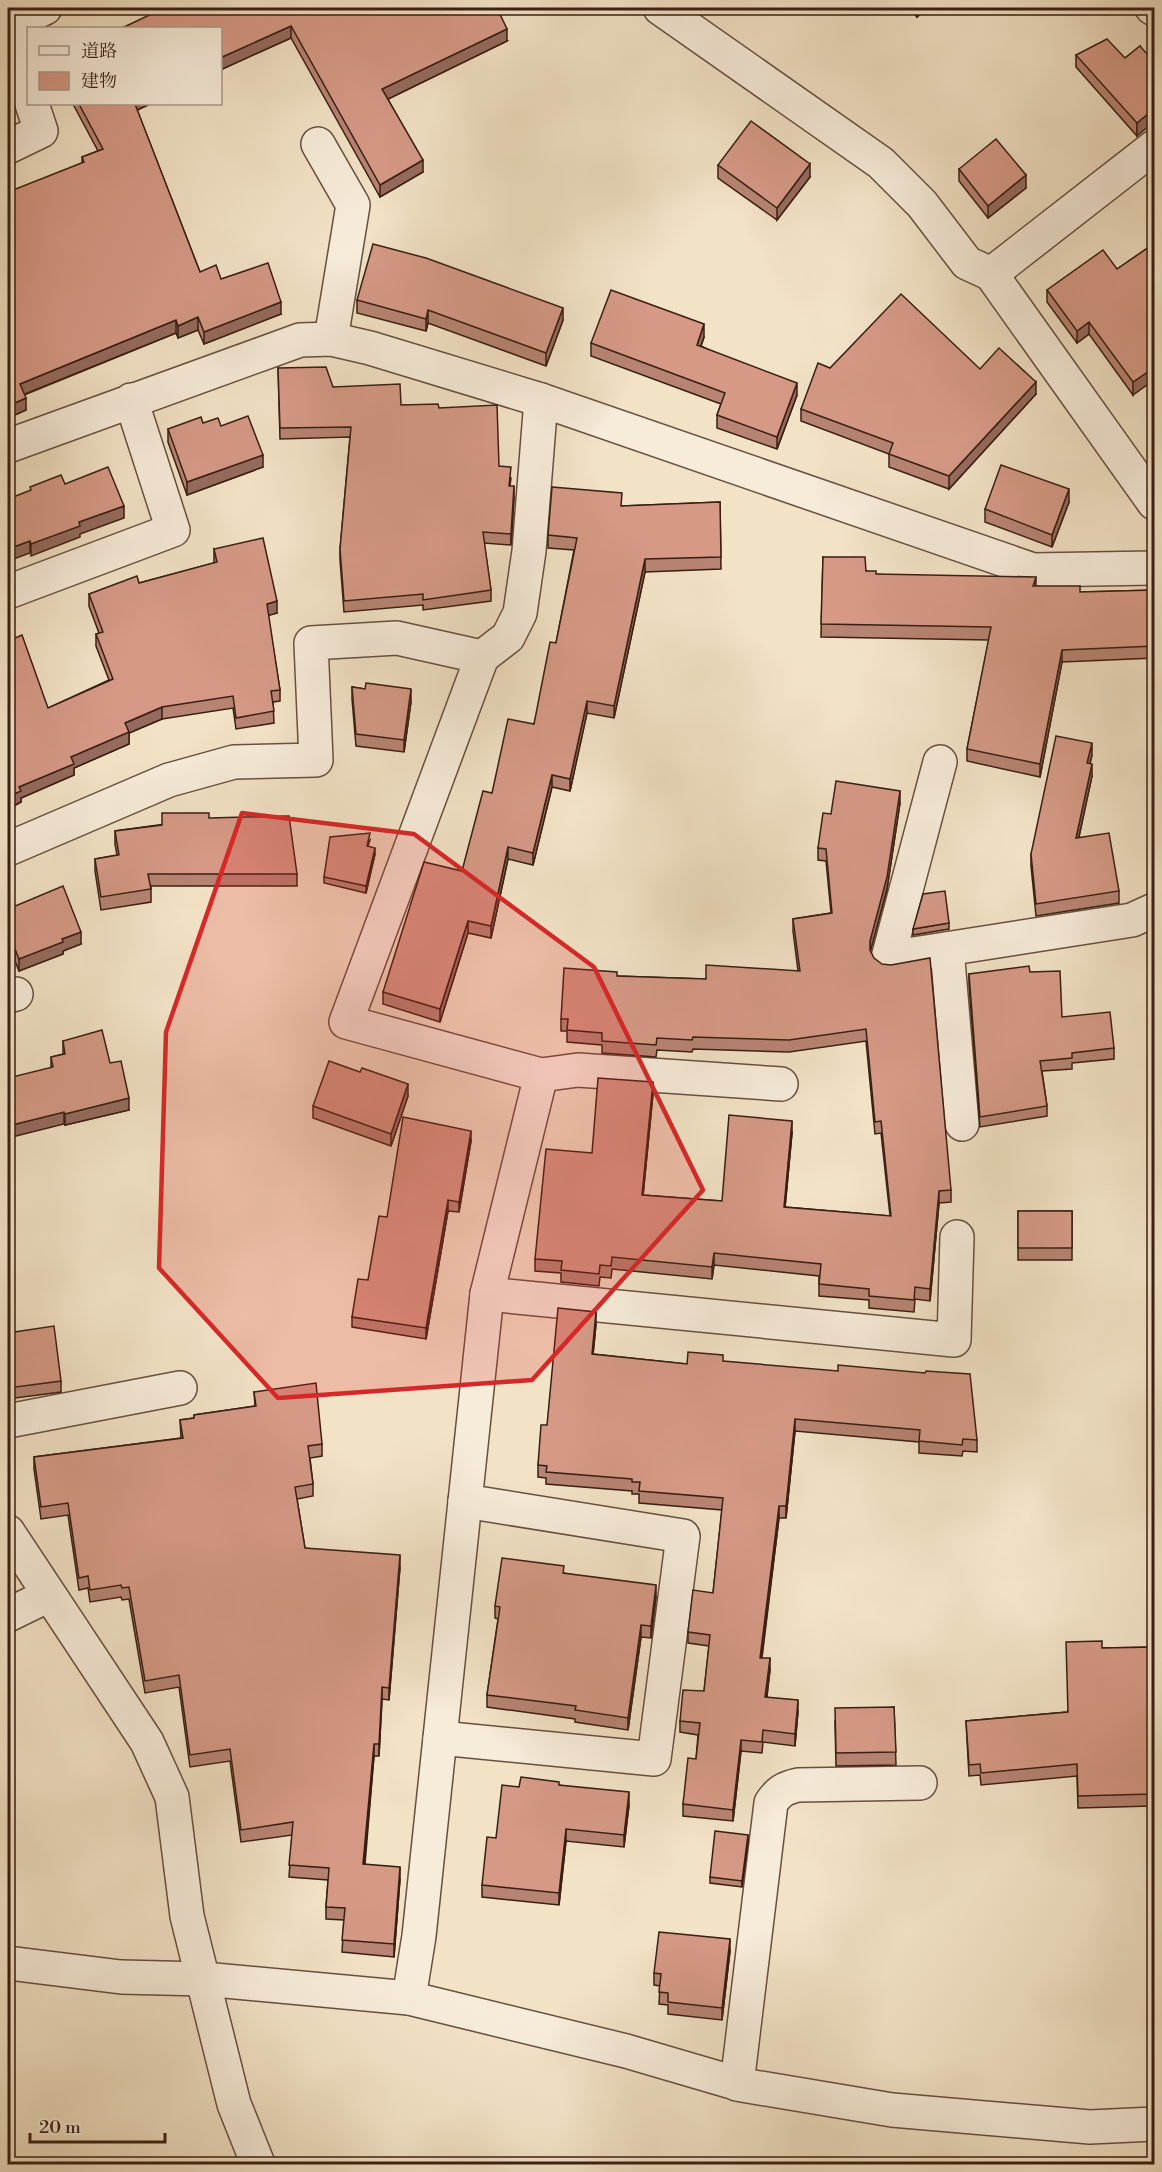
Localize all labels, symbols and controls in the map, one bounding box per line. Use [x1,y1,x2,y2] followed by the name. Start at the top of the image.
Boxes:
[27,27,222,105] legend
[81,40,117,63] text: 道路
[81,70,117,93] text: 建物
[30,2106,165,2144] scale bar
[39,2116,81,2139] text: 20 m

